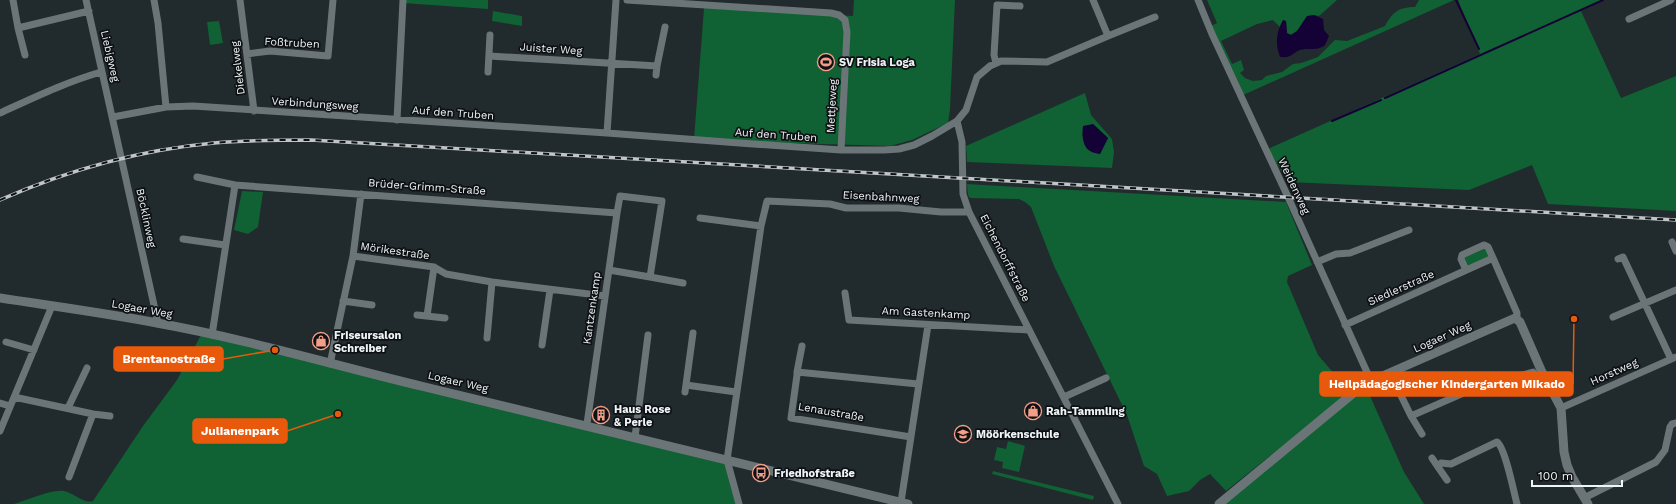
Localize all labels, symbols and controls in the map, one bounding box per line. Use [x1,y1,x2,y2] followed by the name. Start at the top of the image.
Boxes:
[98,29,122,83] street label: Liebigweg
[264,35,320,51] street label: Foßtruben
[228,40,248,96] street label: Diekelweg
[519,40,583,58] street label: Juister Weg
[816,52,836,72] sports icon: SV Frisia Loga
[839,56,916,69] place label: SV Frisia Loga
[824,78,840,133] street label: Mettjeweg
[271,94,359,114] street label: Verbindungsweg
[411,104,495,122] street label: Auf den Truben
[734,126,818,144] street label: Auf den Truben
[1275,156,1313,216] street label: Weidenweg
[368,176,486,198] street label: Brüder-Grimm-Straße
[133,187,159,249] street label: Böcklinweg
[842,188,920,206] street label: Eisenbahnweg
[977,212,1033,304] street label: Eichendorffstraße
[360,240,430,262] street label: Mörikestraße
[1366,268,1436,308] street label: Siedlerstraße
[580,271,604,345] street label: Kantzenkamp
[111,297,174,321] street label: Logaer Weg
[881,304,971,322] street label: Am Gastenkamp
[1411,318,1473,355] street label: Logaer Weg
[334,329,402,355] place label: Friseursalon Schreiber
[311,331,331,351] shop icon: Friseursalon Schreiber
[114,347,223,371] callout: Brentanostraße
[123,352,216,366] text: Brentanostraße
[1588,356,1640,388] street label: Horstweg
[427,369,490,395] street label: Logaer Weg
[1320,372,1573,396] callout: Heilpädagogischer Kindergarten Mikado
[1329,377,1565,391] text: Heilpädagogischer Kindergarten Mikado
[797,400,865,424] street label: Lenaustraße
[1023,401,1043,421] shop icon: Rah-Tammling
[614,403,671,429] place label: Haus Rose & Perle
[591,405,611,425] building icon: Haus Rose & Perle
[1046,405,1126,418] place label: Rah-Tammling
[193,419,287,443] callout: Julianenpark
[201,424,280,438] text: Julianenpark
[953,424,973,444] school or university icon: Möörkenschule
[976,428,1059,441] place label: Möörkenschule
[1532,462,1622,488] scale bar
[751,463,771,483] bus stop icon: Friedhofstraße
[774,467,855,480] place label: Friedhofstraße
[1538,469,1573,483] text: 100 m

